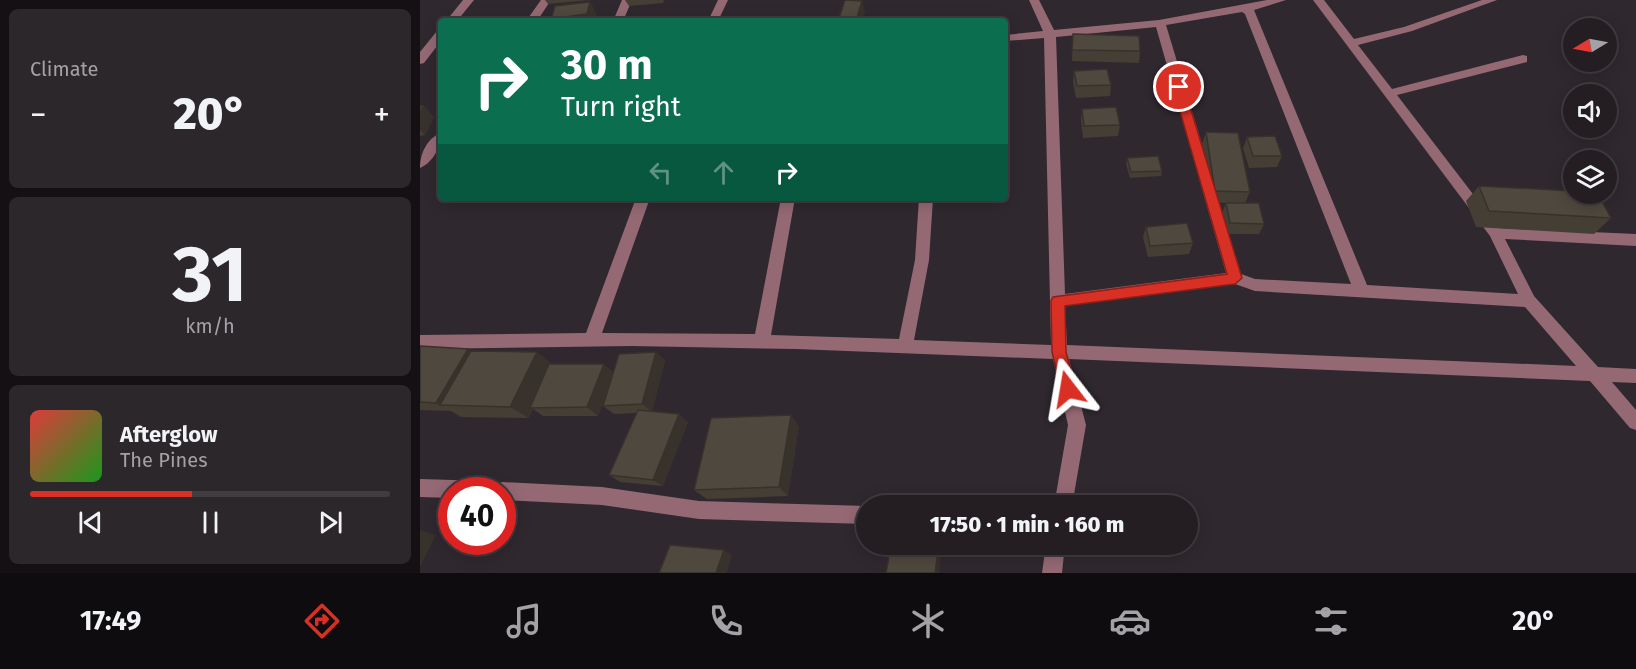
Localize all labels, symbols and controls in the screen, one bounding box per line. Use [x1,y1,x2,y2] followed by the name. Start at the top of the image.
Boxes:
[1563,18,1617,72] north arrow
[1563,18,1617,204] map controls
[561,40,653,90] text: 30 m
[462,42,540,120] icon: right
[30,57,98,81] text: Climate
[1153,61,1204,112] pin
[1162,70,1195,103] icon: arrive
[1563,84,1617,138] button: sound
[173,87,247,141] text: 20°
[561,91,681,123] text: Turn right
[30,95,47,135] text: −
[374,95,390,135] text: +
[1563,150,1617,204] button: layers
[644,156,677,189] icon: left
[707,156,740,189] icon: ahead
[770,156,803,189] icon: right
[172,228,248,322] text: 31
[185,314,235,338] text: km/h
[1036,357,1100,421] position arrow
[120,421,217,448] text: Afterglow
[120,448,207,472] text: The Pines
[438,477,516,555] speed limit sign: 40
[74,506,107,539] icon: previous
[194,506,227,539] icon: pause
[314,506,347,539] icon: next
[930,511,1124,538] text: 17:50 · 1 min · 160 m
[301,600,343,642] icon: directions
[503,600,545,642] icon: music
[705,600,747,642] icon: phone
[907,600,949,642] icon: climate
[1109,600,1151,642] icon: car
[1310,600,1352,642] icon: filters
[80,605,141,637] text: 17:49
[1512,605,1556,637] text: 20°

